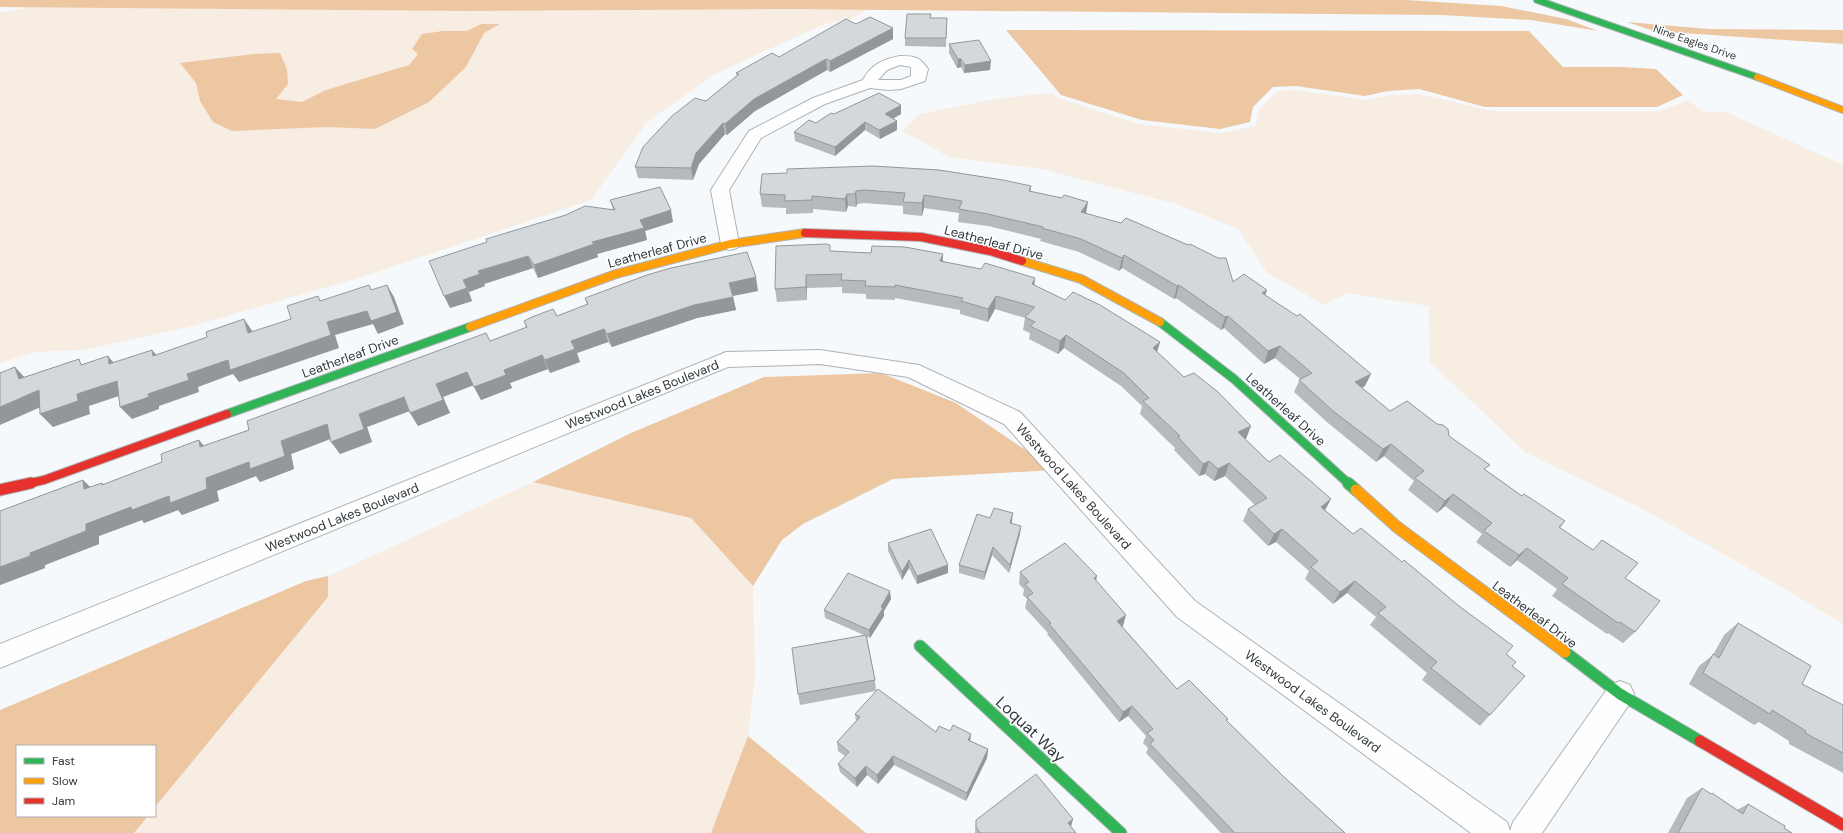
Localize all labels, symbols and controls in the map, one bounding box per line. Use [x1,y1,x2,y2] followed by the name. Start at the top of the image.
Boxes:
[1651,21,1739,63] street label: Nine Eagles Drive
[943,221,1045,264] street label: Leatherleaf Drive
[606,229,708,272] street label: Leatherleaf Drive
[300,331,401,382] street label: Leatherleaf Drive
[563,356,721,433] street label: Westwood Lakes Boulevard
[1242,369,1329,450] street label: Leatherleaf Drive
[1012,420,1135,553] street label: Westwood Lakes Boulevard
[263,479,421,556] street label: Westwood Lakes Boulevard
[1489,577,1580,652] street label: Leatherleaf Drive
[1241,646,1384,756] street label: Westwood Lakes Boulevard
[991,692,1070,767] street label: Loquat Way
[16,745,156,817] legend
[52,753,75,769] text: Fast
[52,773,78,789] text: Slow
[52,793,75,809] text: Jam

